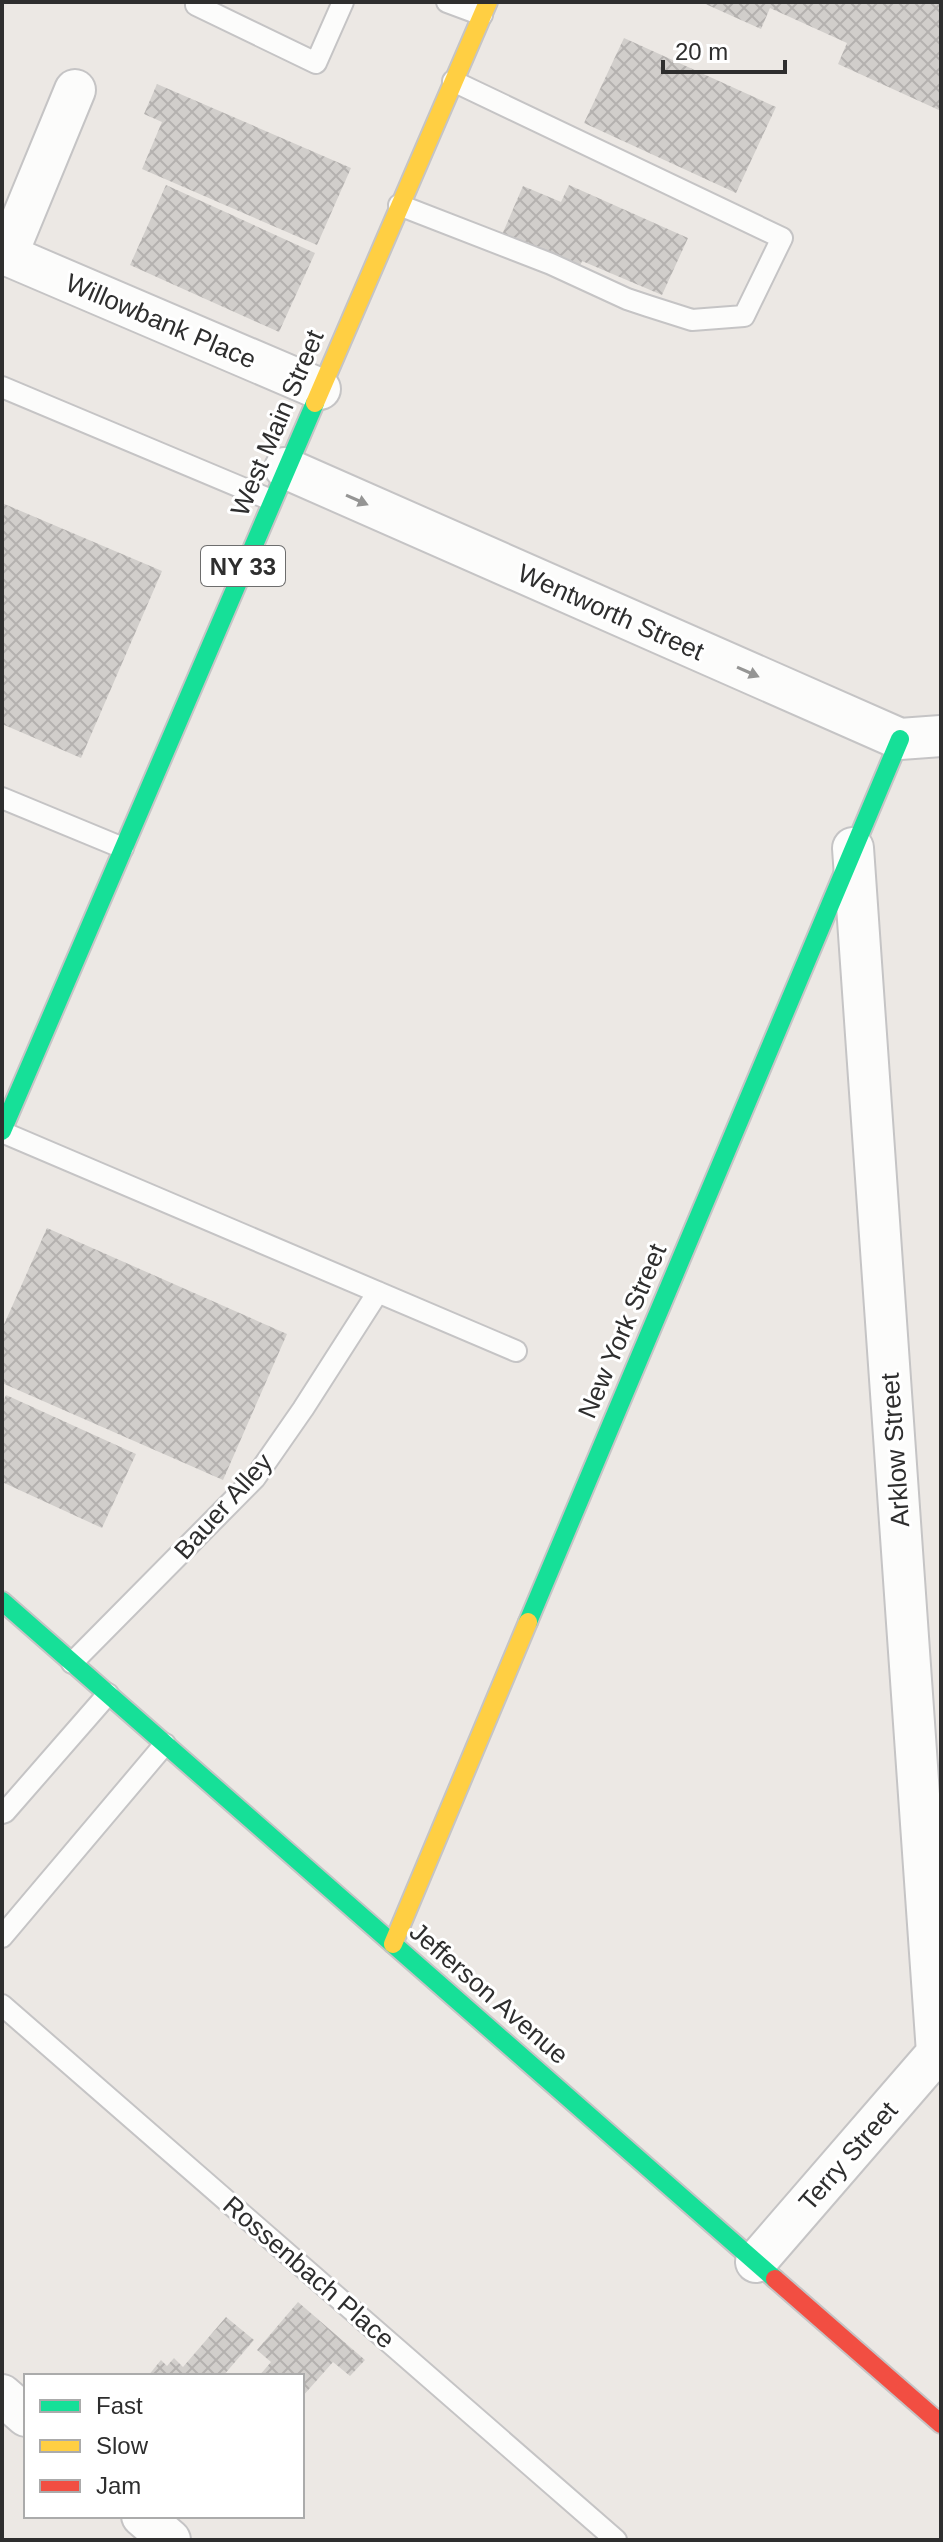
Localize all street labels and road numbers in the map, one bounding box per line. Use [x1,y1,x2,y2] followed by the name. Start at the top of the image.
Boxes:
[61,267,261,375] street label: Willowbank Place
[224,325,330,520] street label: West Main Street
[201,546,285,586] road number: NY 33
[513,558,709,667] street label: Wentworth Street
[572,1239,673,1423] street label: New York Street
[875,1371,915,1528] street label: Arklow Street
[168,1447,278,1565] street label: Bauer Alley
[404,1916,574,2070] street label: Jefferson Avenue
[793,2095,904,2217] street label: Terry Street
[217,2190,401,2354] street label: Rossenbach Place

